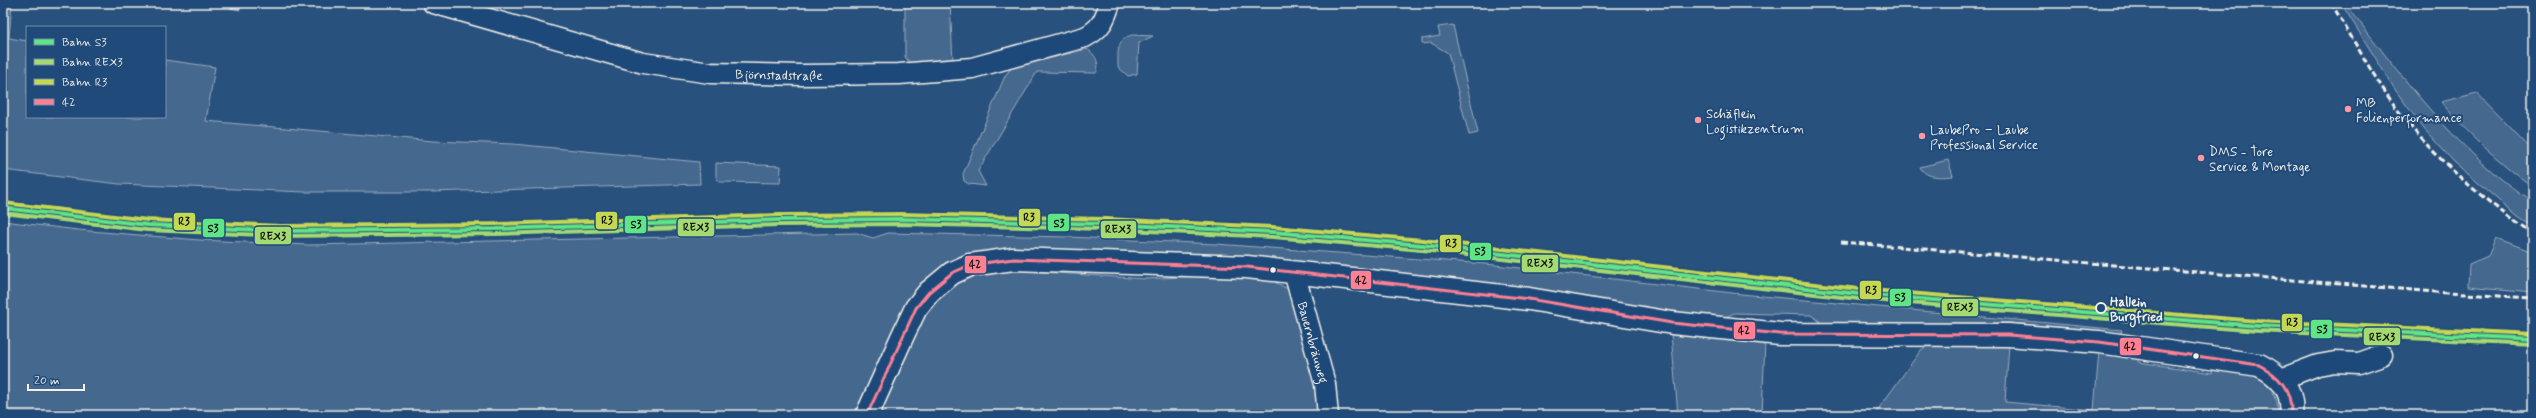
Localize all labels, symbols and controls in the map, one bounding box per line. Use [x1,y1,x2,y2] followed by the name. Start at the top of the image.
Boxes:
[26,26,166,118] legend
[62,35,107,51] text: Bahn S3
[62,55,123,71] text: Bahn REX3
[735,67,823,85] street label: Björnstadstraße
[62,75,108,91] text: Bahn R3
[62,95,75,111] text: 42
[2356,95,2462,129] place label: MB Folienperformance
[2343,104,2353,114] marker: MB Folienperformance
[1706,106,1804,140] place label: Schäflein Logistikzentrum
[1693,115,1703,125] marker: Schäflein Logistikzentrum
[1930,122,2038,154] place label: LaubePro – Laube Professional Service
[1917,131,1927,141] marker: LaubePro – Laube Professional Service
[2209,144,2310,176] place label: DMS - Tore Service & Montage
[2196,153,2206,163] marker: DMS - Tore Service & Montage
[1018,208,1041,227] line badge: R3
[595,211,618,230] line badge: R3
[1023,211,1035,225] text: R3
[173,212,196,231] line badge: R3
[1047,213,1070,232] line badge: S3
[601,214,613,228] text: R3
[178,215,190,229] text: R3
[624,215,647,234] line badge: S3
[1053,217,1065,231] text: S3
[202,218,225,238] line badge: S3
[630,218,642,232] text: S3
[677,218,715,237] line badge: REX3
[1100,220,1137,239] line badge: REX3
[683,221,709,235] text: REX3
[207,222,219,236] text: S3
[1105,223,1131,237] text: REX3
[254,226,292,245] line badge: REX3
[260,230,286,244] text: REX3
[1439,234,1462,253] line badge: R3
[1445,237,1457,251] text: R3
[1469,242,1492,261] line badge: S3
[1474,245,1486,259] text: S3
[1521,254,1559,273] line badge: REX3
[964,255,987,274] line badge: 42
[1527,257,1553,271] text: REX3
[969,258,981,272] text: 42
[1268,265,1278,275] unlabelled marker
[1350,270,1372,290] line badge: 42
[1355,274,1367,288] text: 42
[1859,280,1882,300] line badge: R3
[1865,284,1877,298] text: R3
[1889,288,1912,307] line badge: S3
[1894,291,1906,305] text: S3
[2110,294,2163,328] place label: Hallein Burgfried
[1941,298,1979,317] line badge: REX3
[1293,300,1331,386] street label: Bauernbräuweg
[1947,301,1973,315] text: REX3
[2095,302,2107,314] marker: Hallein Burgfried
[2281,313,2303,332] line badge: R3
[2286,316,2298,330] text: R3
[2310,319,2333,339] line badge: S3
[1733,321,1756,340] line badge: 42
[2316,323,2328,337] text: S3
[1738,324,1750,338] text: 42
[2363,327,2401,346] line badge: REX3
[2369,331,2395,345] text: REX3
[2119,337,2142,356] line badge: 42
[2124,340,2136,354] text: 42
[2191,351,2201,361] unlabelled marker
[28,366,84,392] scale bar
[34,373,60,389] text: 20 m

